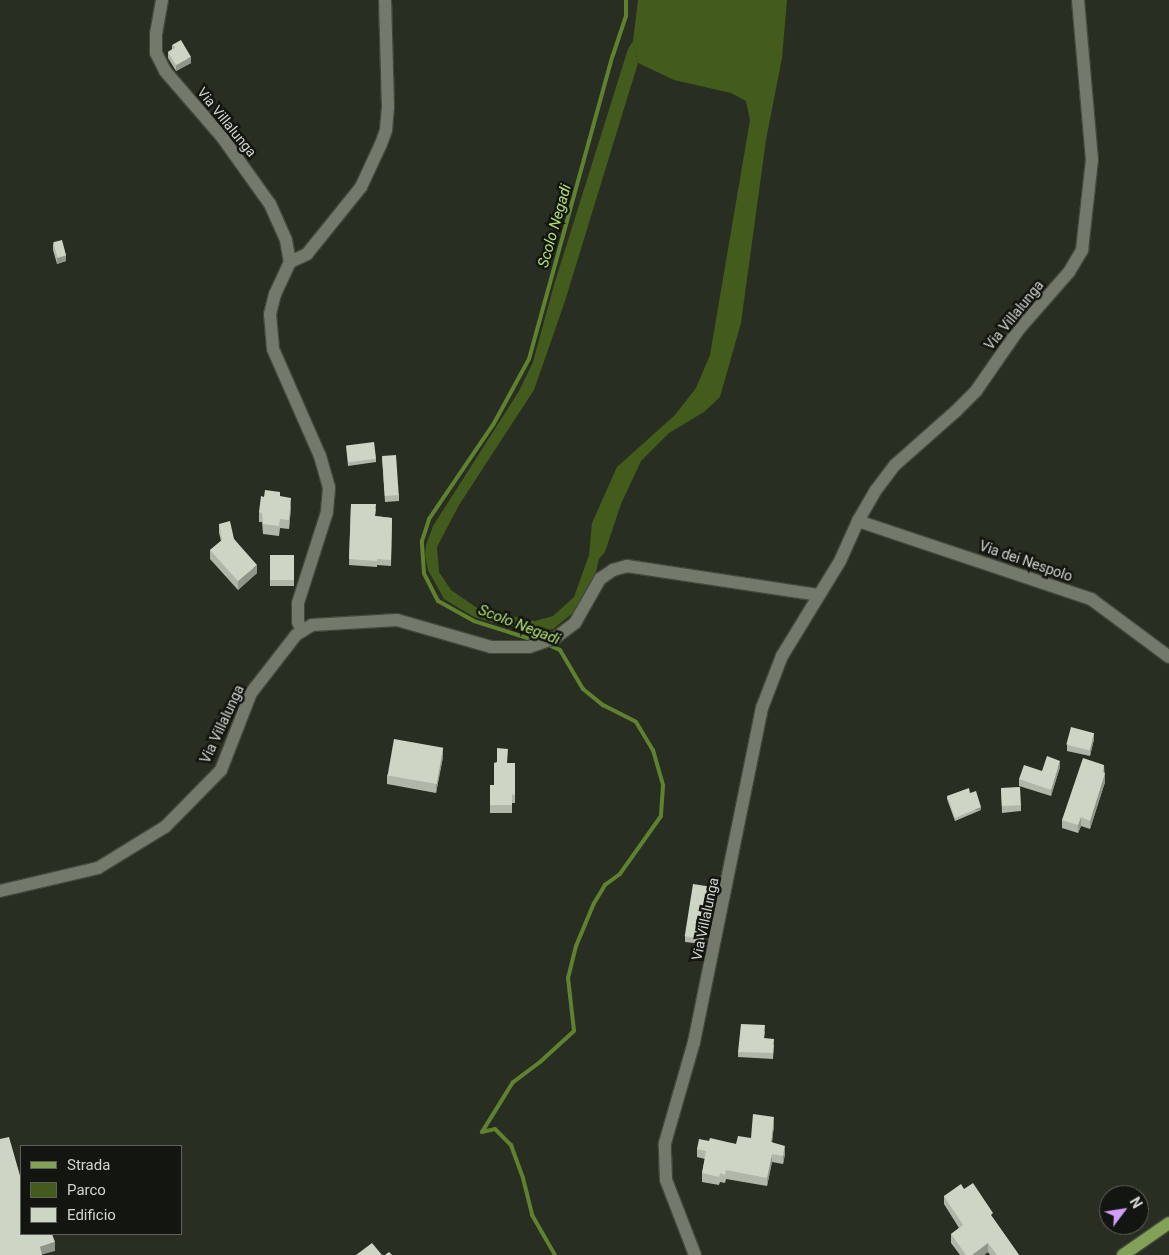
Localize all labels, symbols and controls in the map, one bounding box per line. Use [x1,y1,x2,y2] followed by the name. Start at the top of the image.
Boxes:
[194,84,260,160] street label: Via Villalunga
[534,182,576,270] water label: Scolo Negadi
[981,277,1047,353] street label: Via Villalunga
[977,537,1075,585] street label: Via dei Nespolo
[476,601,562,649] water label: Scolo Negadi
[197,682,247,766] street label: Via Villalunga
[688,876,722,962] street label: Via Villalunga
[20,1145,182,1235] legend
[67,1156,110,1174] text: Strada
[67,1181,106,1199] text: Parco
[1099,1185,1149,1235] north arrow
[1127,1194,1145,1211] text: N
[67,1206,116,1224] text: Edificio

